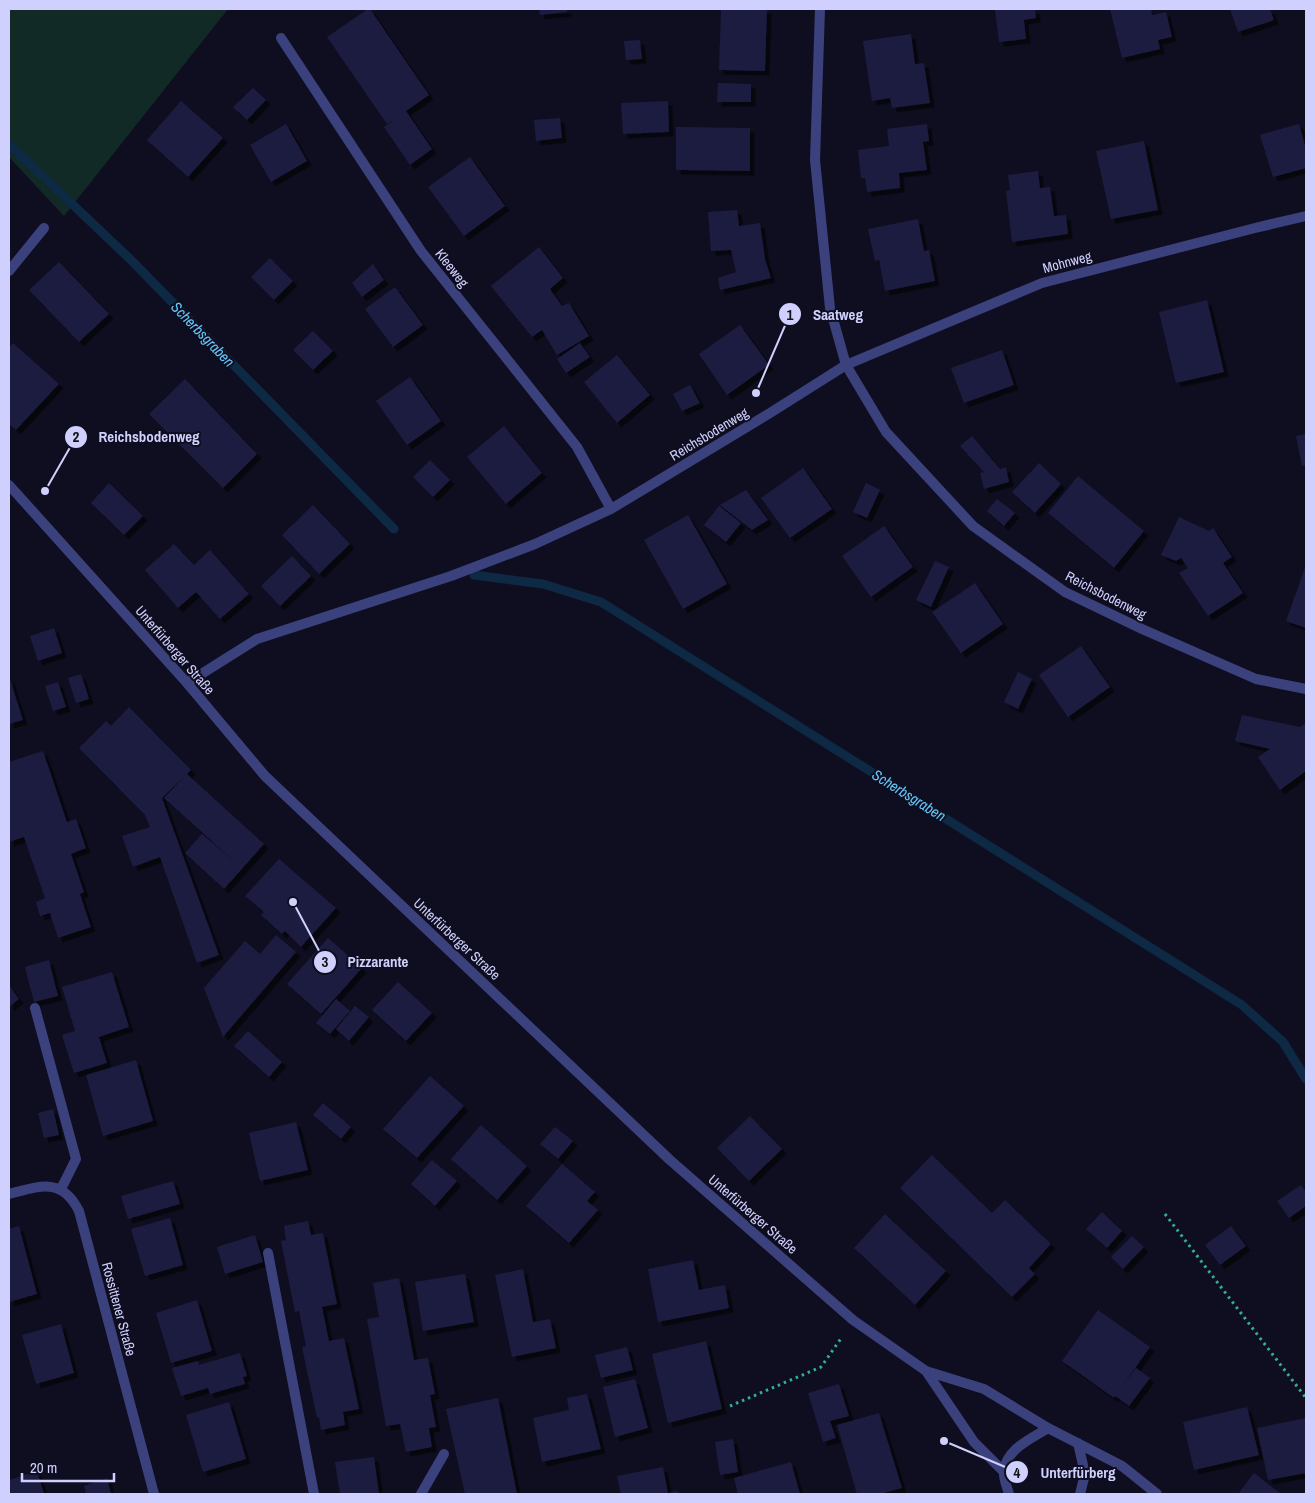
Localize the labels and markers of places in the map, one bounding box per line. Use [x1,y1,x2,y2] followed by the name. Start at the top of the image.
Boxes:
[778,299,872,329] callout: Saatweg
[64,422,210,452] callout: Reichsbodenweg
[313,947,419,977] callout: Pizzarante
[1005,1457,1125,1487] callout: Unterfürberg

